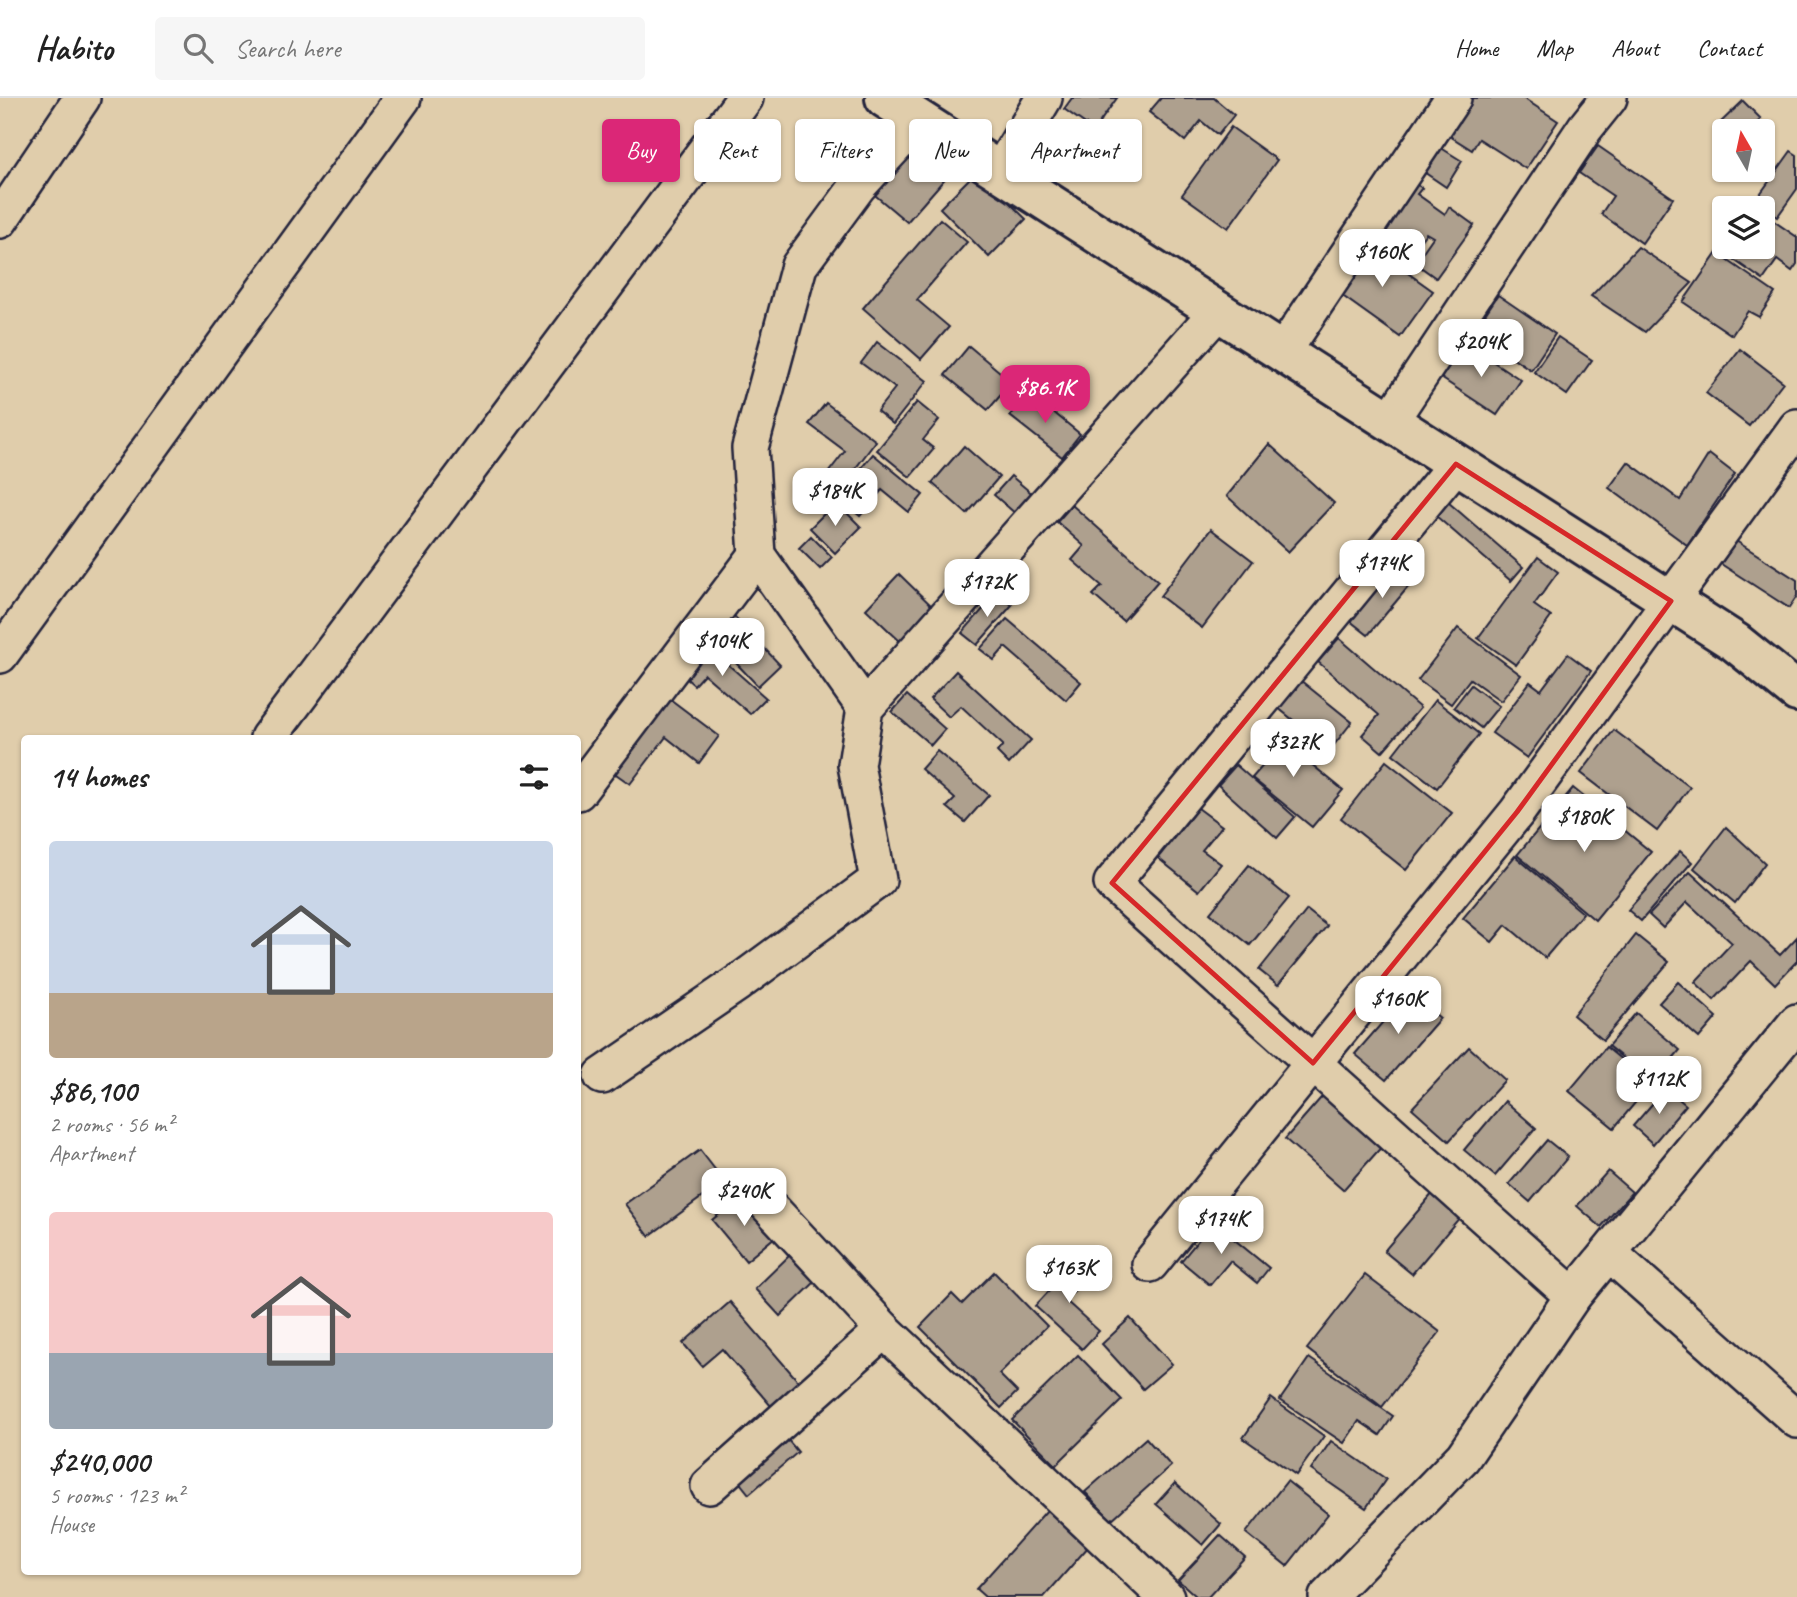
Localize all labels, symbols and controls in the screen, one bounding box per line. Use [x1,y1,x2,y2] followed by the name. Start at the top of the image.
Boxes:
[155,17,645,80] search box
[35,27,113,69] text: Habito
[179,29,217,67] icon: search
[235,32,341,65] text: Search here
[1455,33,1498,63] text: Home
[1536,33,1573,63] text: Map
[1611,33,1659,63] text: About
[1697,33,1762,63] text: Contact
[602,119,680,182] chip: Buy
[694,119,781,182] chip: Rent
[795,119,895,182] chip: Filters
[909,119,992,182] chip: New
[1006,119,1142,182] chip: Apartment
[1712,119,1774,182] north arrow
[1712,119,1775,259] map controls
[1712,196,1775,259] button: layers
[1333,230,1431,289] pin: $160K
[1355,237,1409,266] text: $160K
[1432,320,1530,379] pin: $204K
[1454,327,1508,356] text: $204K
[988,366,1102,425] pin: $86.1K
[1016,373,1074,402] text: $86.1K
[786,468,884,528] pin: $184K
[808,476,862,505] text: $184K
[1333,540,1431,600] pin: $174K
[1356,548,1409,577] text: $174K
[938,560,1036,619] pin: $172K
[961,567,1014,596] text: $172K
[673,618,771,678] pin: $104K
[695,626,749,655] text: $104K
[1244,720,1342,779] pin: $327K
[1267,727,1320,756] text: $327K
[49,758,147,796] text: 14 homes
[515,758,553,796] icon: filters
[1535,794,1633,854] pin: $180K
[1557,802,1611,831] text: $180K
[238,887,364,1013] icon: home
[1349,976,1447,1036] pin: $160K
[1371,984,1425,1013] text: $160K
[1610,1056,1708,1116] pin: $112K
[1632,1064,1686,1093] text: $112K
[49,1072,137,1110] text: $86,100
[49,1110,173,1139] text: 2 rooms · 56 m²
[49,1139,134,1168] text: Apartment
[695,1168,793,1228] pin: $240K
[717,1176,771,1205] text: $240K
[1172,1196,1270,1256] pin: $174K
[1195,1204,1248,1233] text: $174K
[1020,1246,1118,1305] pin: $163K
[1042,1253,1096,1282] text: $163K
[238,1258,364,1384] icon: home
[49,1443,149,1481] text: $240,000
[49,1481,184,1510] text: 5 rooms · 123 m²
[49,1510,94,1539] text: House

